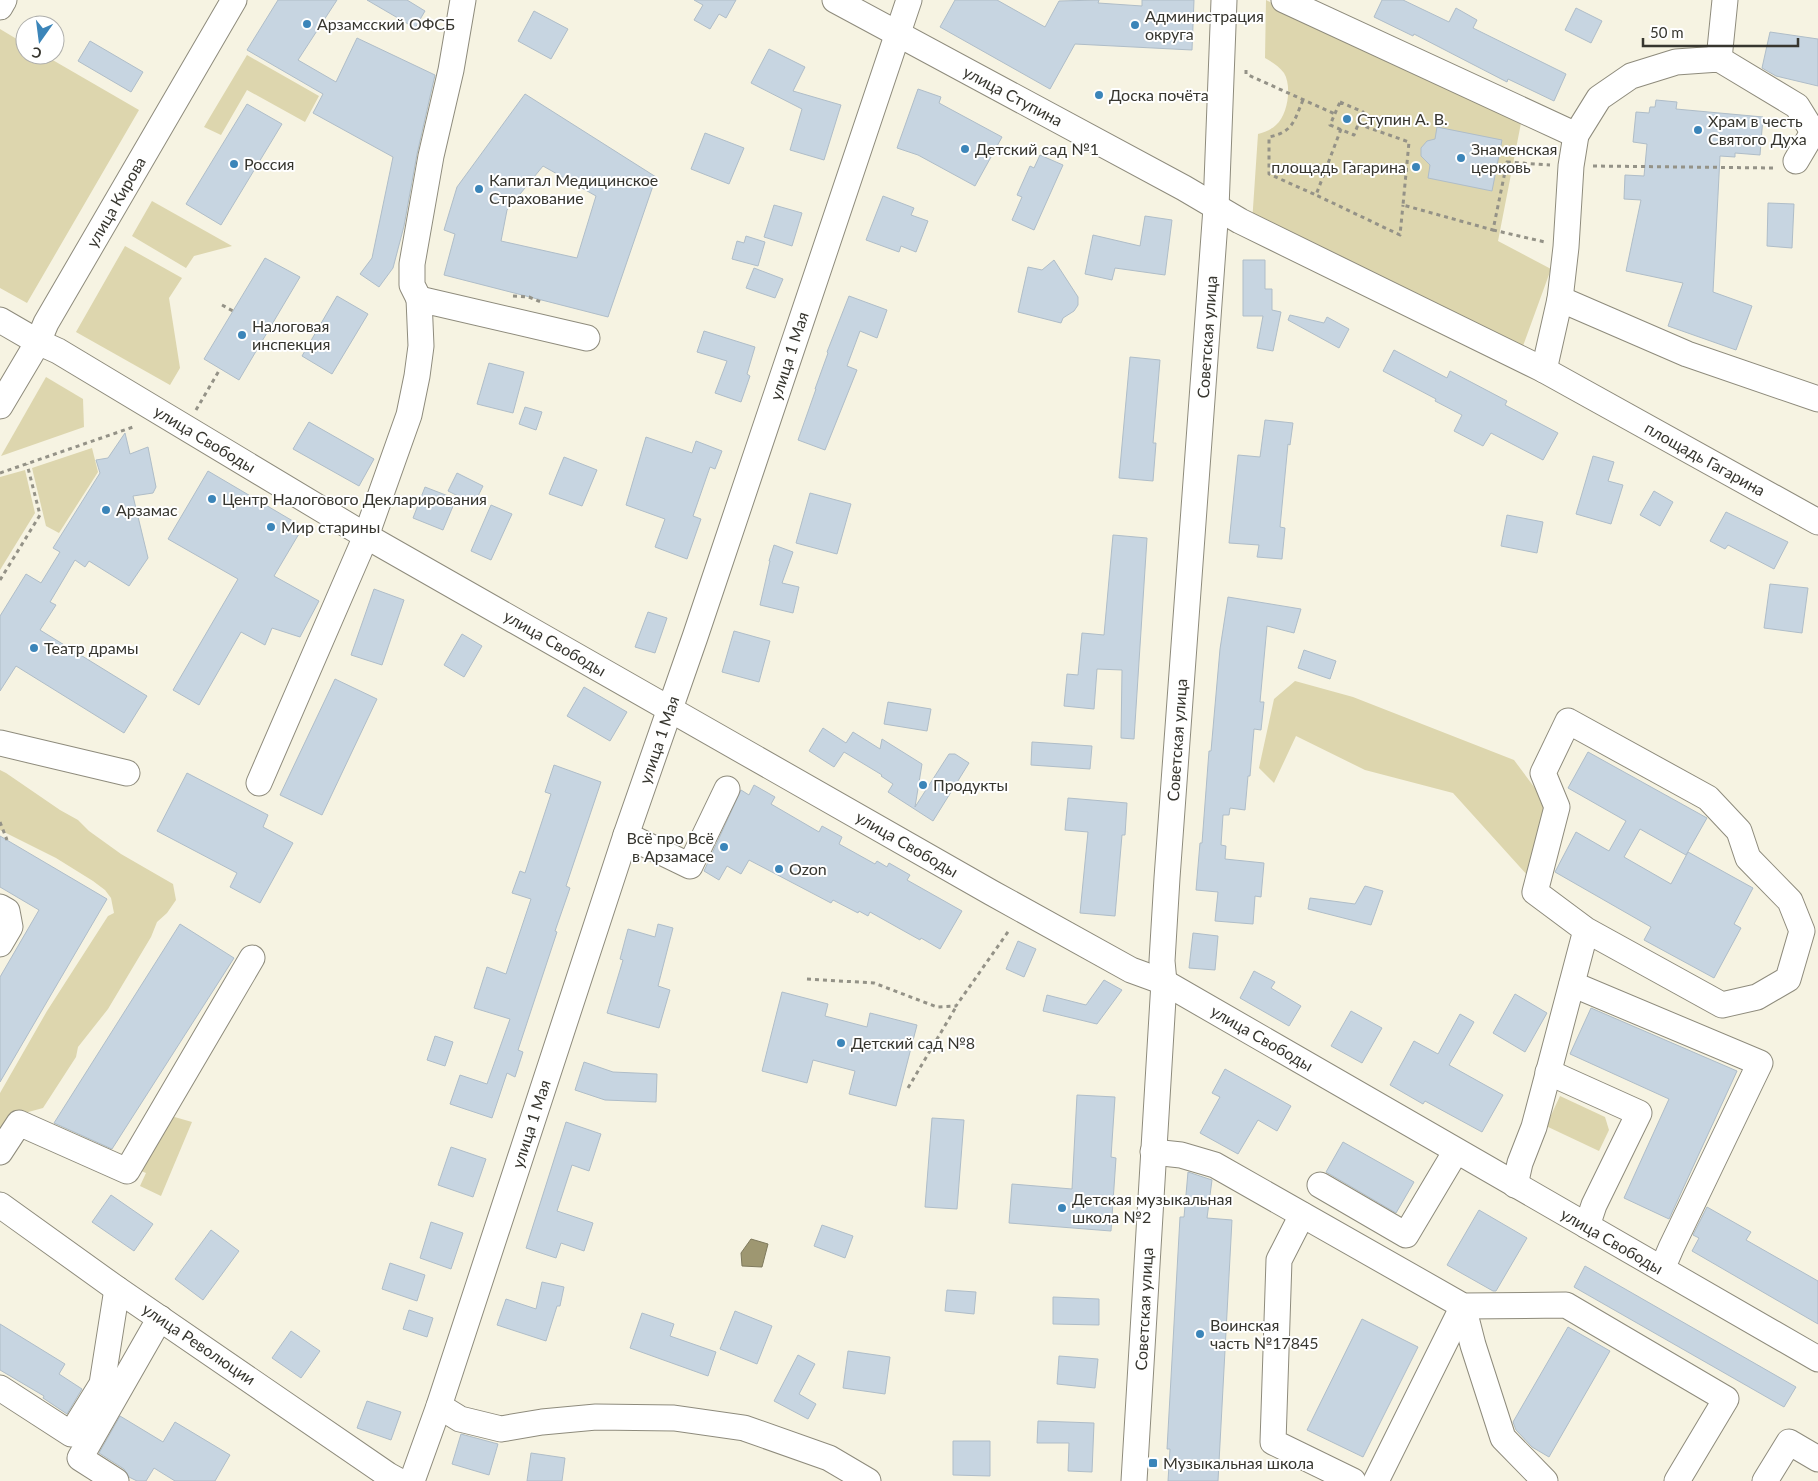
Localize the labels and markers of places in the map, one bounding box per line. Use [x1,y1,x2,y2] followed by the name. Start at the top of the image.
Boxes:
[1145,6,1264,43] place label: Администрация округа
[317,14,455,33] place label: Арзамсский ОФСБ
[301,18,313,30] marker: Арзамсский ОФСБ
[1129,19,1141,31] marker: Администрация округа
[1109,85,1209,104] place label: Доска почёта
[1093,89,1105,101] marker: Доска почёта
[1357,109,1448,128] place label: Ступин А. В.
[1708,111,1807,148] place label: Храм в честь Святого Духа
[1341,113,1353,125] marker: Ступин А. В.
[1692,124,1704,136] marker: Храм в честь Святого Духа
[975,139,1099,158] place label: Детский сад №1
[1471,139,1558,176] place label: Знаменская церковь
[959,143,971,155] marker: Детский сад №1
[1455,152,1467,164] marker: Знаменская церковь
[244,154,295,173] place label: Россия
[1271,157,1406,176] place label: площадь Гагарина
[228,158,240,170] marker: Россия
[1410,161,1422,173] marker: площадь Гагарина
[489,170,658,207] place label: Капитал Медицинское Страхование
[473,183,485,195] marker: Капитал Медицинское Страхование
[252,316,330,353] place label: Налоговая инспекция
[236,329,248,341] marker: Налоговая инспекция
[222,489,487,508] place label: Центр Налогового Декларирования
[206,493,218,505] marker: Центр Налогового Декларирования
[116,500,178,519] place label: Арзамас
[100,504,112,516] marker: Арзамас
[281,517,380,536] place label: Мир старины
[265,521,277,533] marker: Мир старины
[44,638,138,657] place label: Театр драмы
[28,642,40,654] marker: Театр драмы
[933,775,1008,794] place label: Продукты
[917,779,929,791] marker: Продукты
[626,828,714,865] place label: Всё про Всё в Арзамасе
[718,841,730,853] marker: Всё про Всё в Арзамасе
[789,859,827,878] place label: Ozon
[773,863,785,875] marker: Ozon
[851,1033,975,1052] place label: Детский сад №8
[835,1037,847,1049] marker: Детский сад №8
[1072,1189,1232,1226] place label: Детская музыкальная школа №2
[1056,1202,1068,1214] marker: Детская музыкальная школа №2
[1210,1315,1319,1352] place label: Воинская часть №17845
[1194,1328,1206,1340] marker: Воинская часть №17845
[1163,1453,1314,1472] place label: Музыкальная школа
[1147,1457,1159,1469] marker: Музыкальная школа

